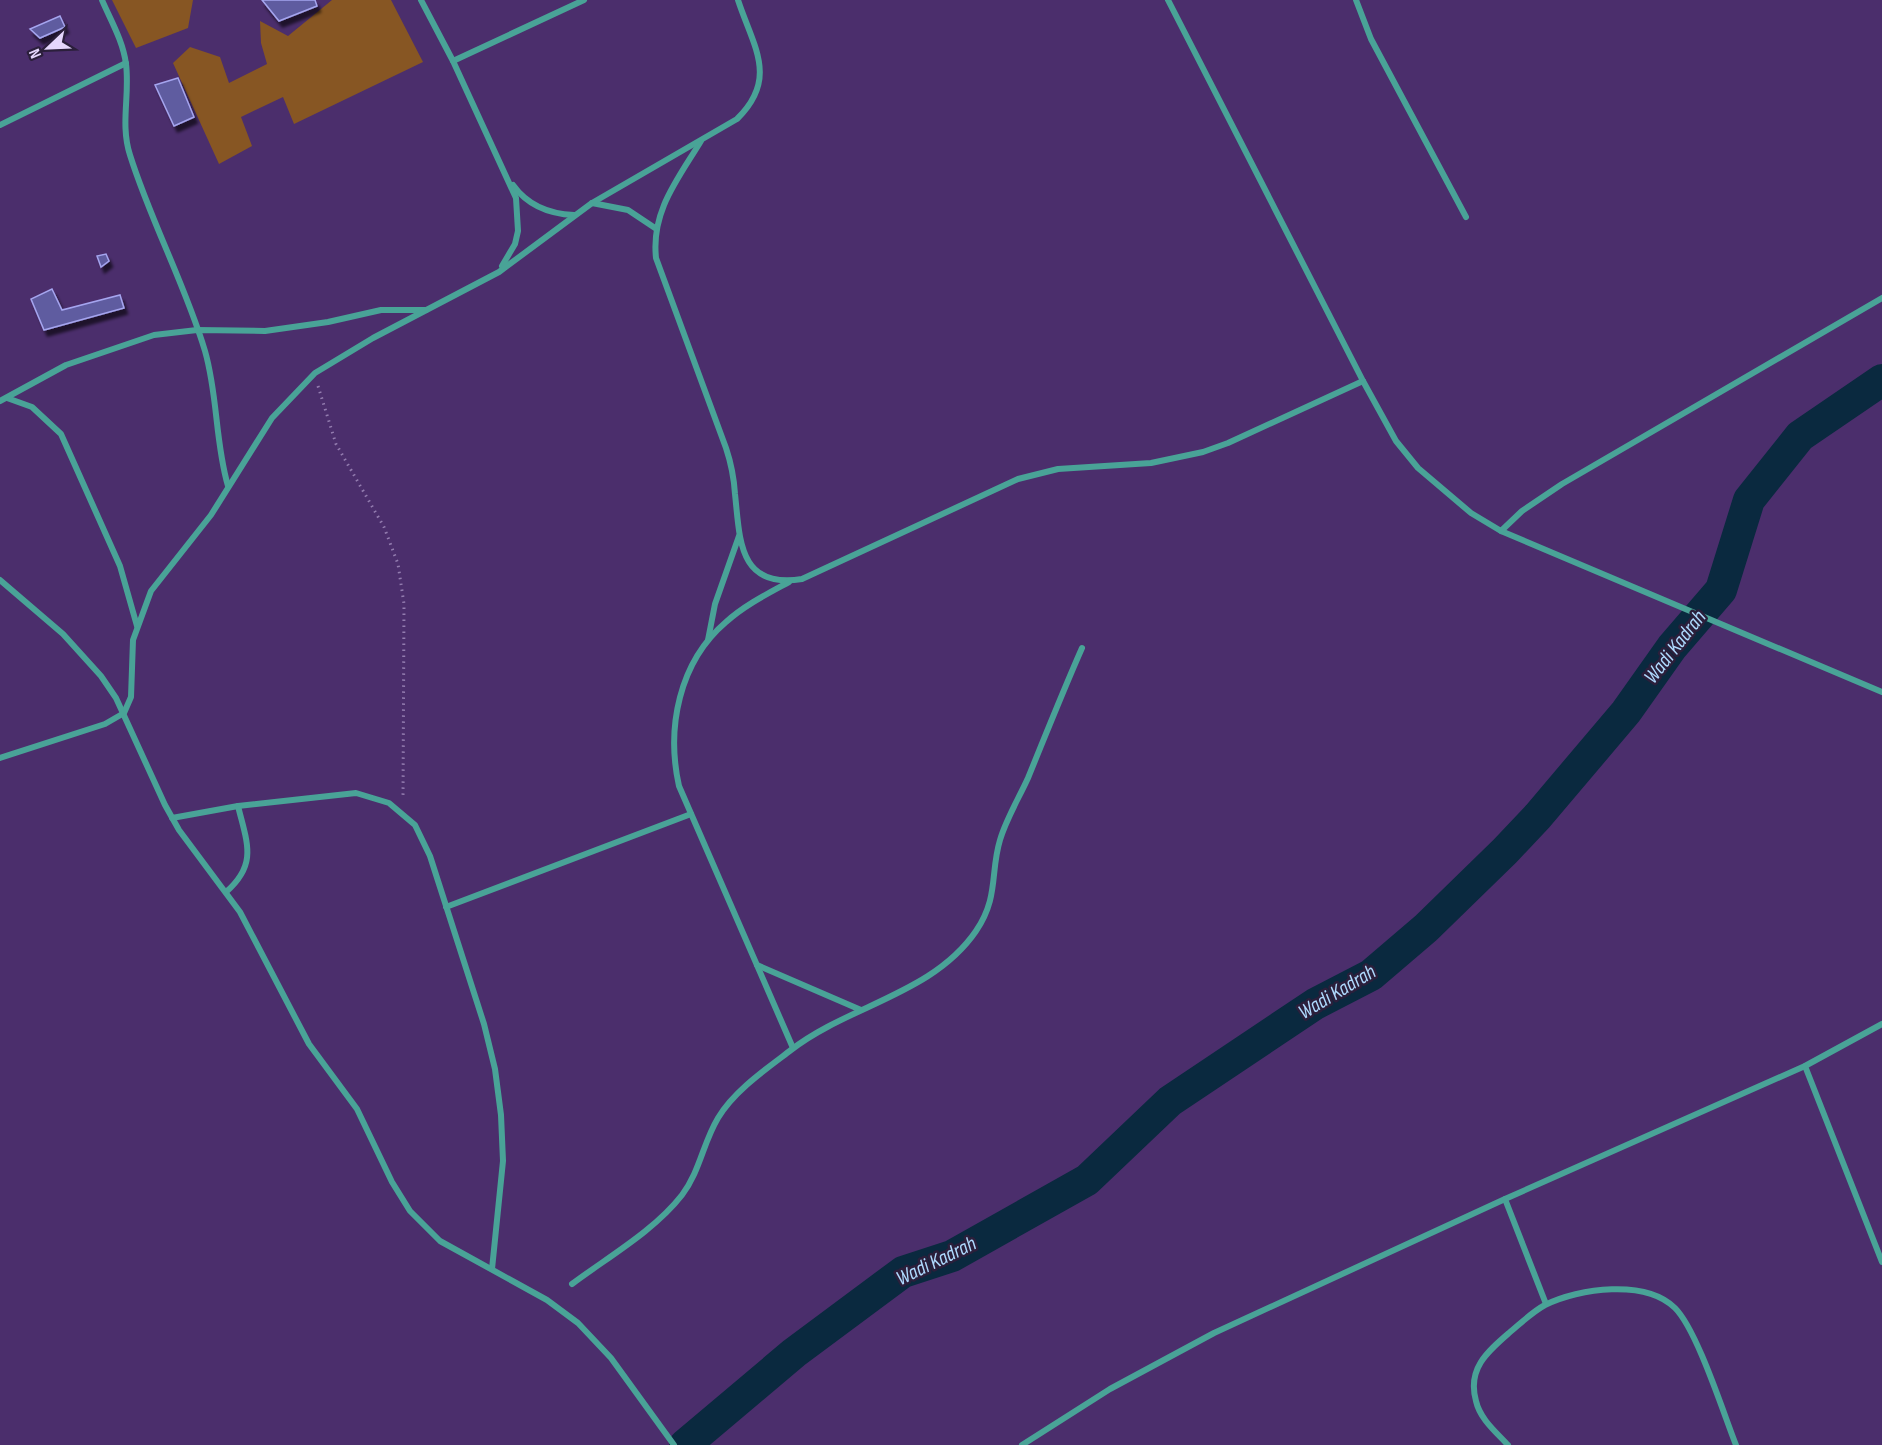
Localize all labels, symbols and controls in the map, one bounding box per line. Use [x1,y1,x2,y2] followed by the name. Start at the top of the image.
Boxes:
[18,18,78,78] north arrow
[25,46,46,61] text: N
[1639,605,1711,689] water label: Wadi Kadrah
[1294,959,1381,1025] water label: Wadi Kadrah
[892,1231,980,1291] water label: Wadi Kadrah

